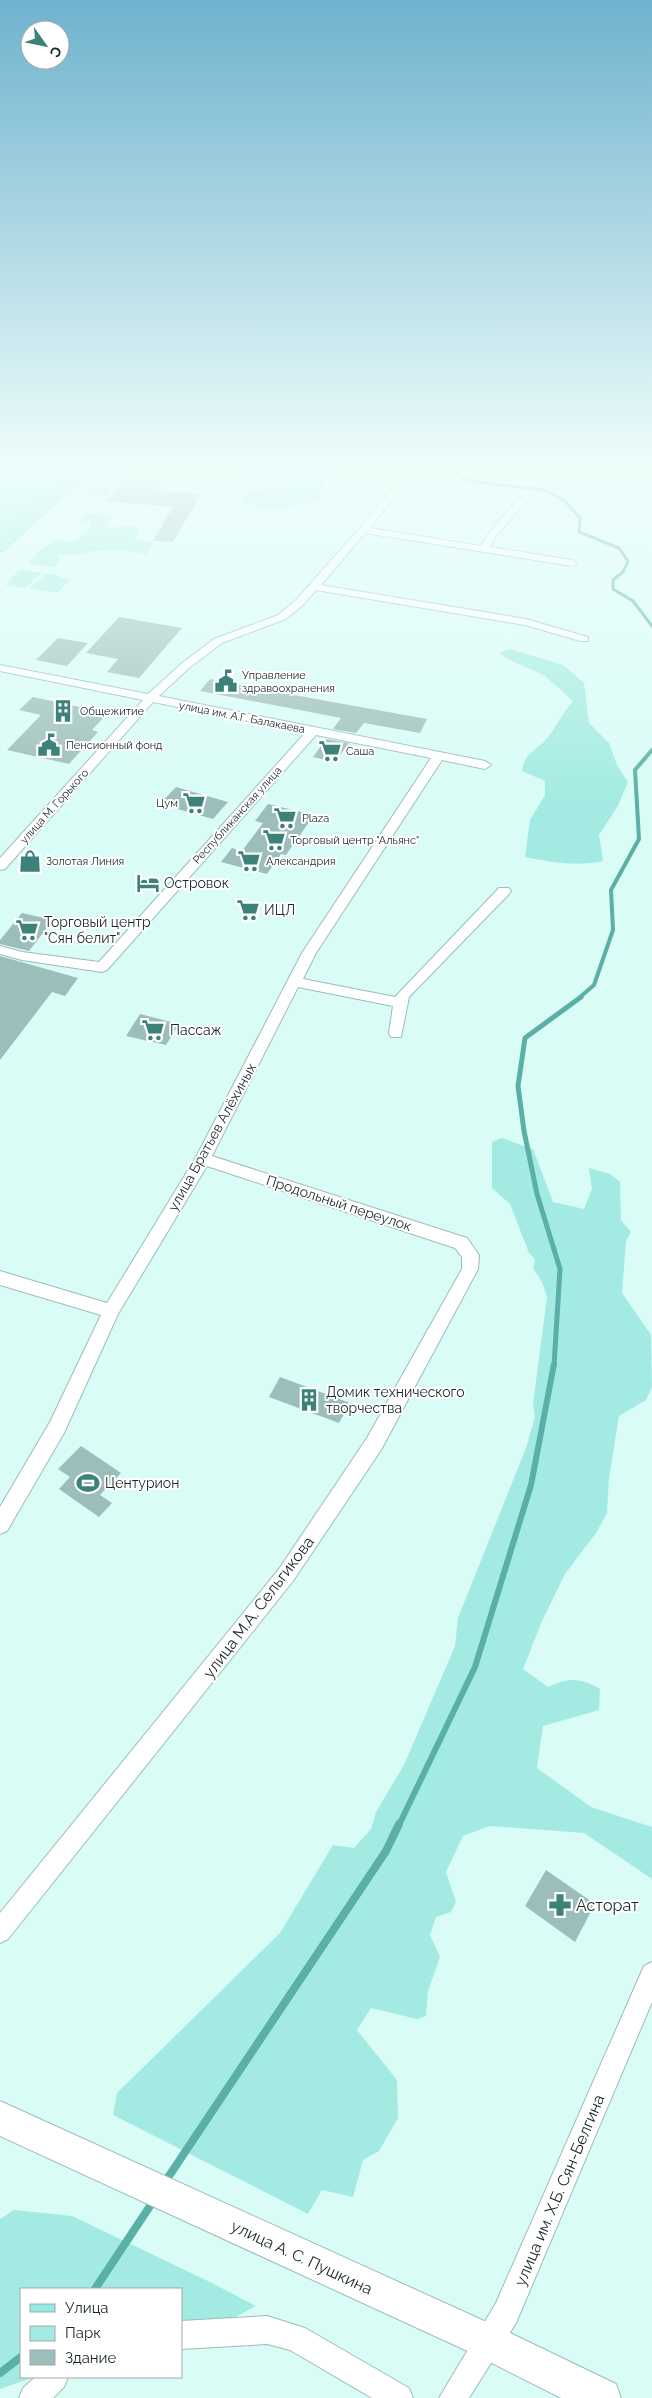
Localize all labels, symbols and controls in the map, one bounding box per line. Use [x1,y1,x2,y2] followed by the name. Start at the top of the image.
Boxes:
[20,20,70,70] north arrow
[46,44,65,61] text: С
[213,668,239,694] public building icon: Управление здравоохранения
[242,669,335,695] place label: Управление здравоохранения
[50,698,76,724] building icon: Общежитие
[178,699,306,736] street label: улица им. А.Г. Балакаева
[80,705,144,718] place label: Общежитие
[36,732,62,758] public building icon: Пенсионный фонд
[317,738,343,764] supermarket icon: Саша
[66,739,163,752] place label: Пенсионный фонд
[346,745,374,758] place label: Саша
[190,764,284,867] street label: Республиканская улица
[17,766,92,846] street label: улица М. Горького
[181,790,207,816] supermarket icon: Цум
[156,797,178,810] place label: Цум
[272,805,298,831] supermarket icon: Plaza
[302,812,329,825] place label: Plaza
[261,827,287,853] supermarket icon: Торговый центр "Альянс"
[290,834,419,847] place label: Торговый центр "Альянс"
[17,848,43,874] shop icon: Золотая Линия
[236,848,262,874] supermarket icon: Александрия
[46,855,124,868] place label: Золотая Линия
[266,855,335,868] place label: Александрия
[135,870,161,896] hotel icon: Островок
[164,875,229,891] place label: Островок
[235,897,261,923] supermarket icon: ИЦЛ
[264,902,295,918] place label: ИЦЛ
[44,914,151,946] place label: Торговый центр "Сян белит"
[14,917,40,943] supermarket icon: Торговый центр "Сян белит"
[140,1017,166,1043] supermarket icon: Пассаж
[170,1022,222,1038] place label: Пассаж
[165,1060,259,1214] street label: улица Братьев Алёхиных
[264,1172,414,1234] street label: Продольный переулок
[326,1384,465,1416] place label: Домик технического творчества
[296,1387,322,1413] building icon: Домик технического творчества
[75,1470,101,1496] sports icon: Центурион
[105,1475,179,1491] place label: Центурион
[199,1533,318,1682] street label: улица М.А. Сельгикова
[547,1892,573,1918] pharmacy icon: Асторат
[576,1896,639,1915] place label: Асторат
[510,2092,608,2289] street label: улица им. Х.Б. Сян-Белгина
[228,2216,375,2299] street label: улица А. С. Пушкина
[20,2288,182,2378] legend
[65,2299,109,2317] text: Улица
[65,2324,101,2342] text: Парк
[65,2349,117,2367] text: Здание

